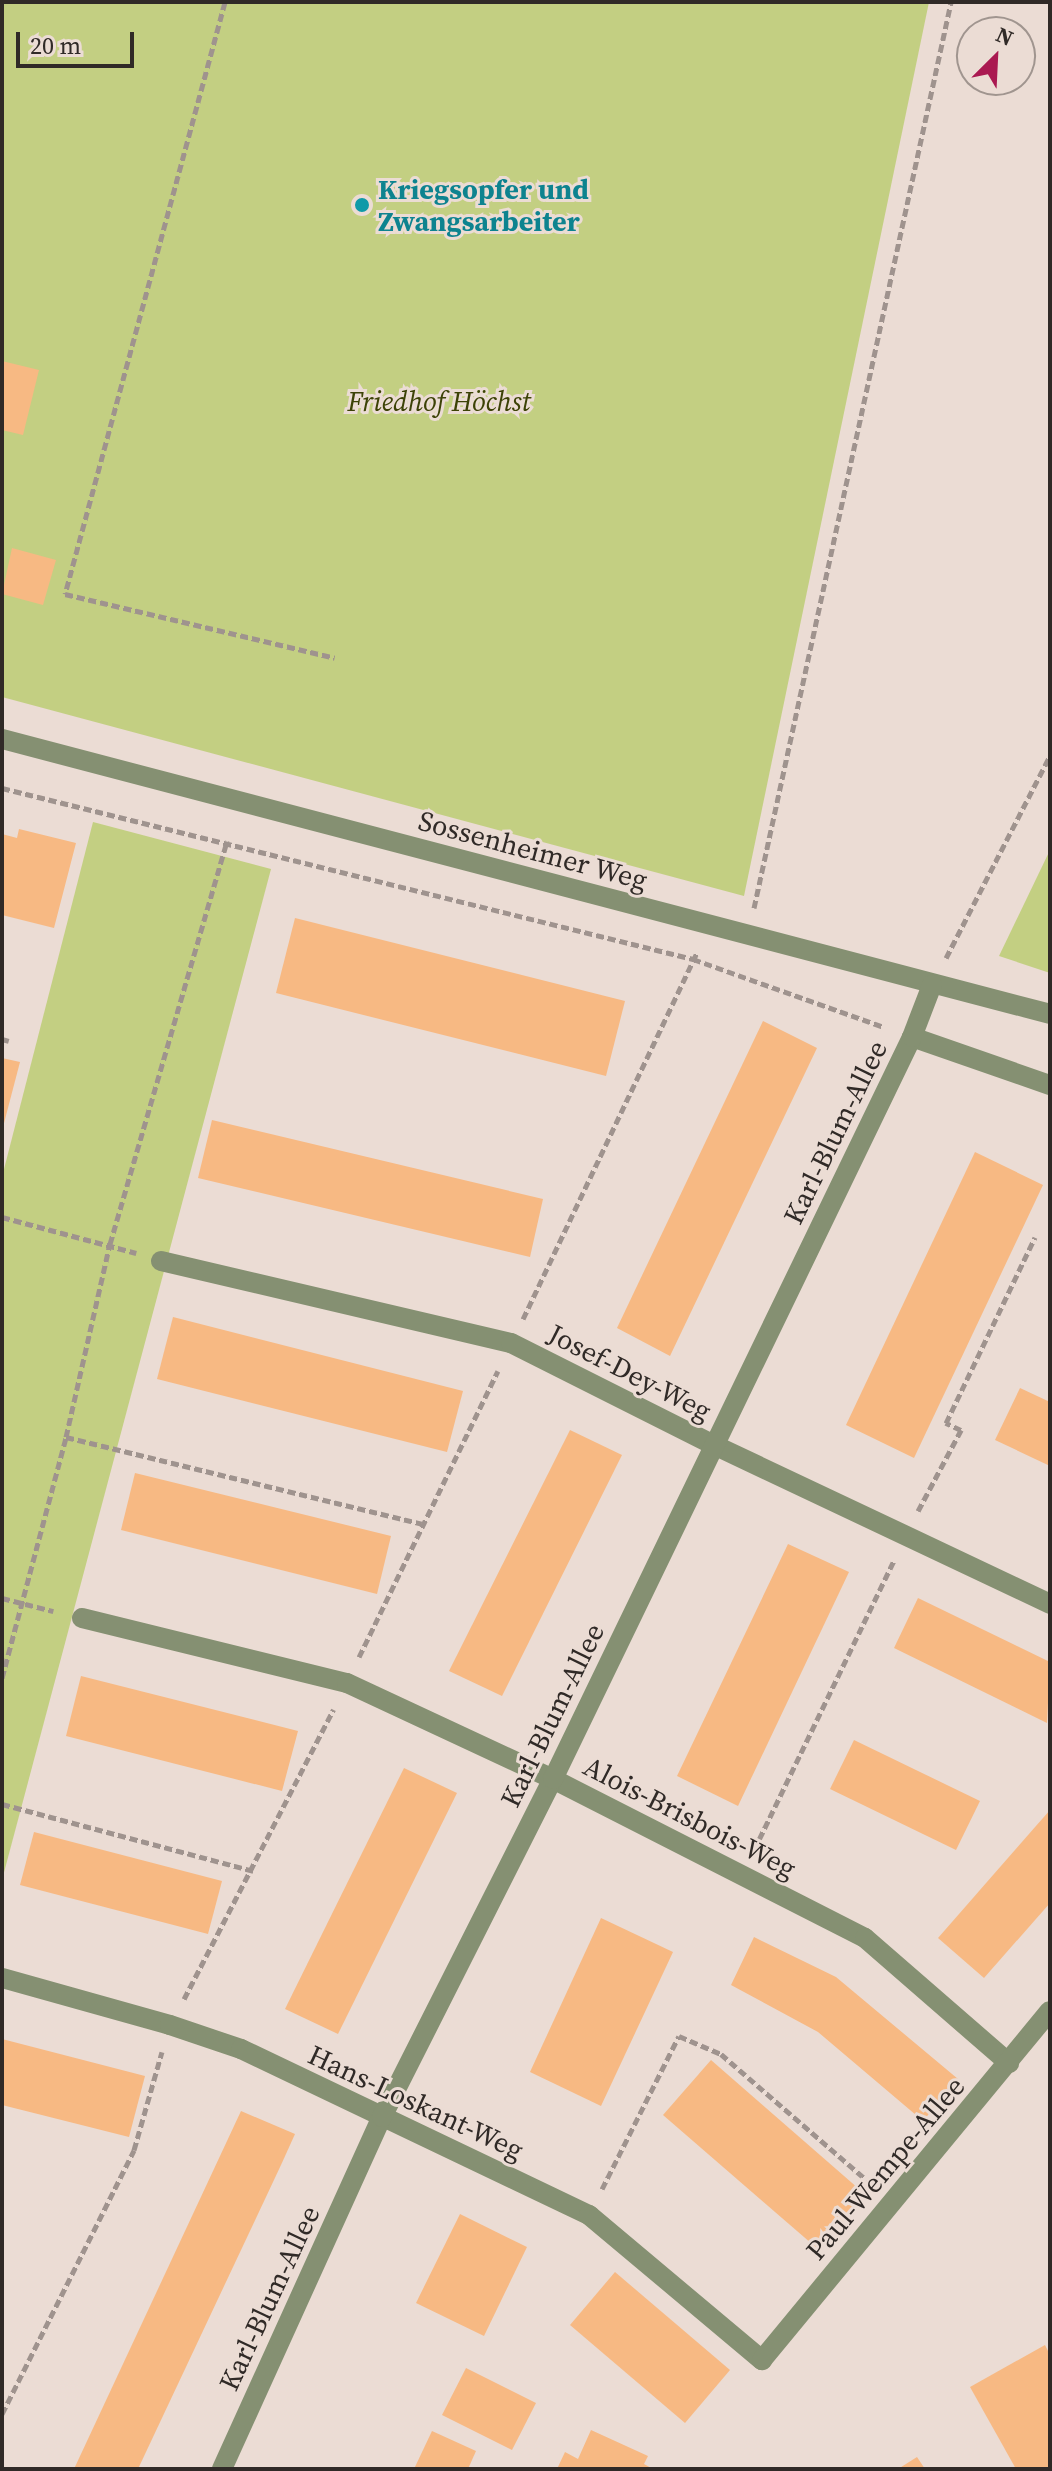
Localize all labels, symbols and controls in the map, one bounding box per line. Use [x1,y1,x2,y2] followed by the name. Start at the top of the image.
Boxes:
[20,16,138,66] scale bar
[956,16,1036,96] north arrow
[992,19,1018,53] text: N
[30,29,81,62] text: 20 m
[378,172,589,238] place label: Kriegsopfer und Zwangsarbeiter
[353,196,371,214] marker: Kriegsopfer und Zwangsarbeiter
[347,384,531,418] park label: Friedhof Höchst
[415,803,651,897] street label: Sossenheimer Weg
[776,1035,894,1229] street label: Karl-Blum-Allee
[543,1316,717,1428] street label: Josef-Dey-Weg
[493,1618,611,1812] street label: Karl-Blum-Allee
[578,1749,802,1885] street label: Alois-Brisbois-Weg
[303,2037,529,2167] street label: Hans-Loskant-Weg
[799,2070,971,2266] street label: Paul-Wempe-Allee
[212,2200,326,2396] street label: Karl-Blum-Allee

